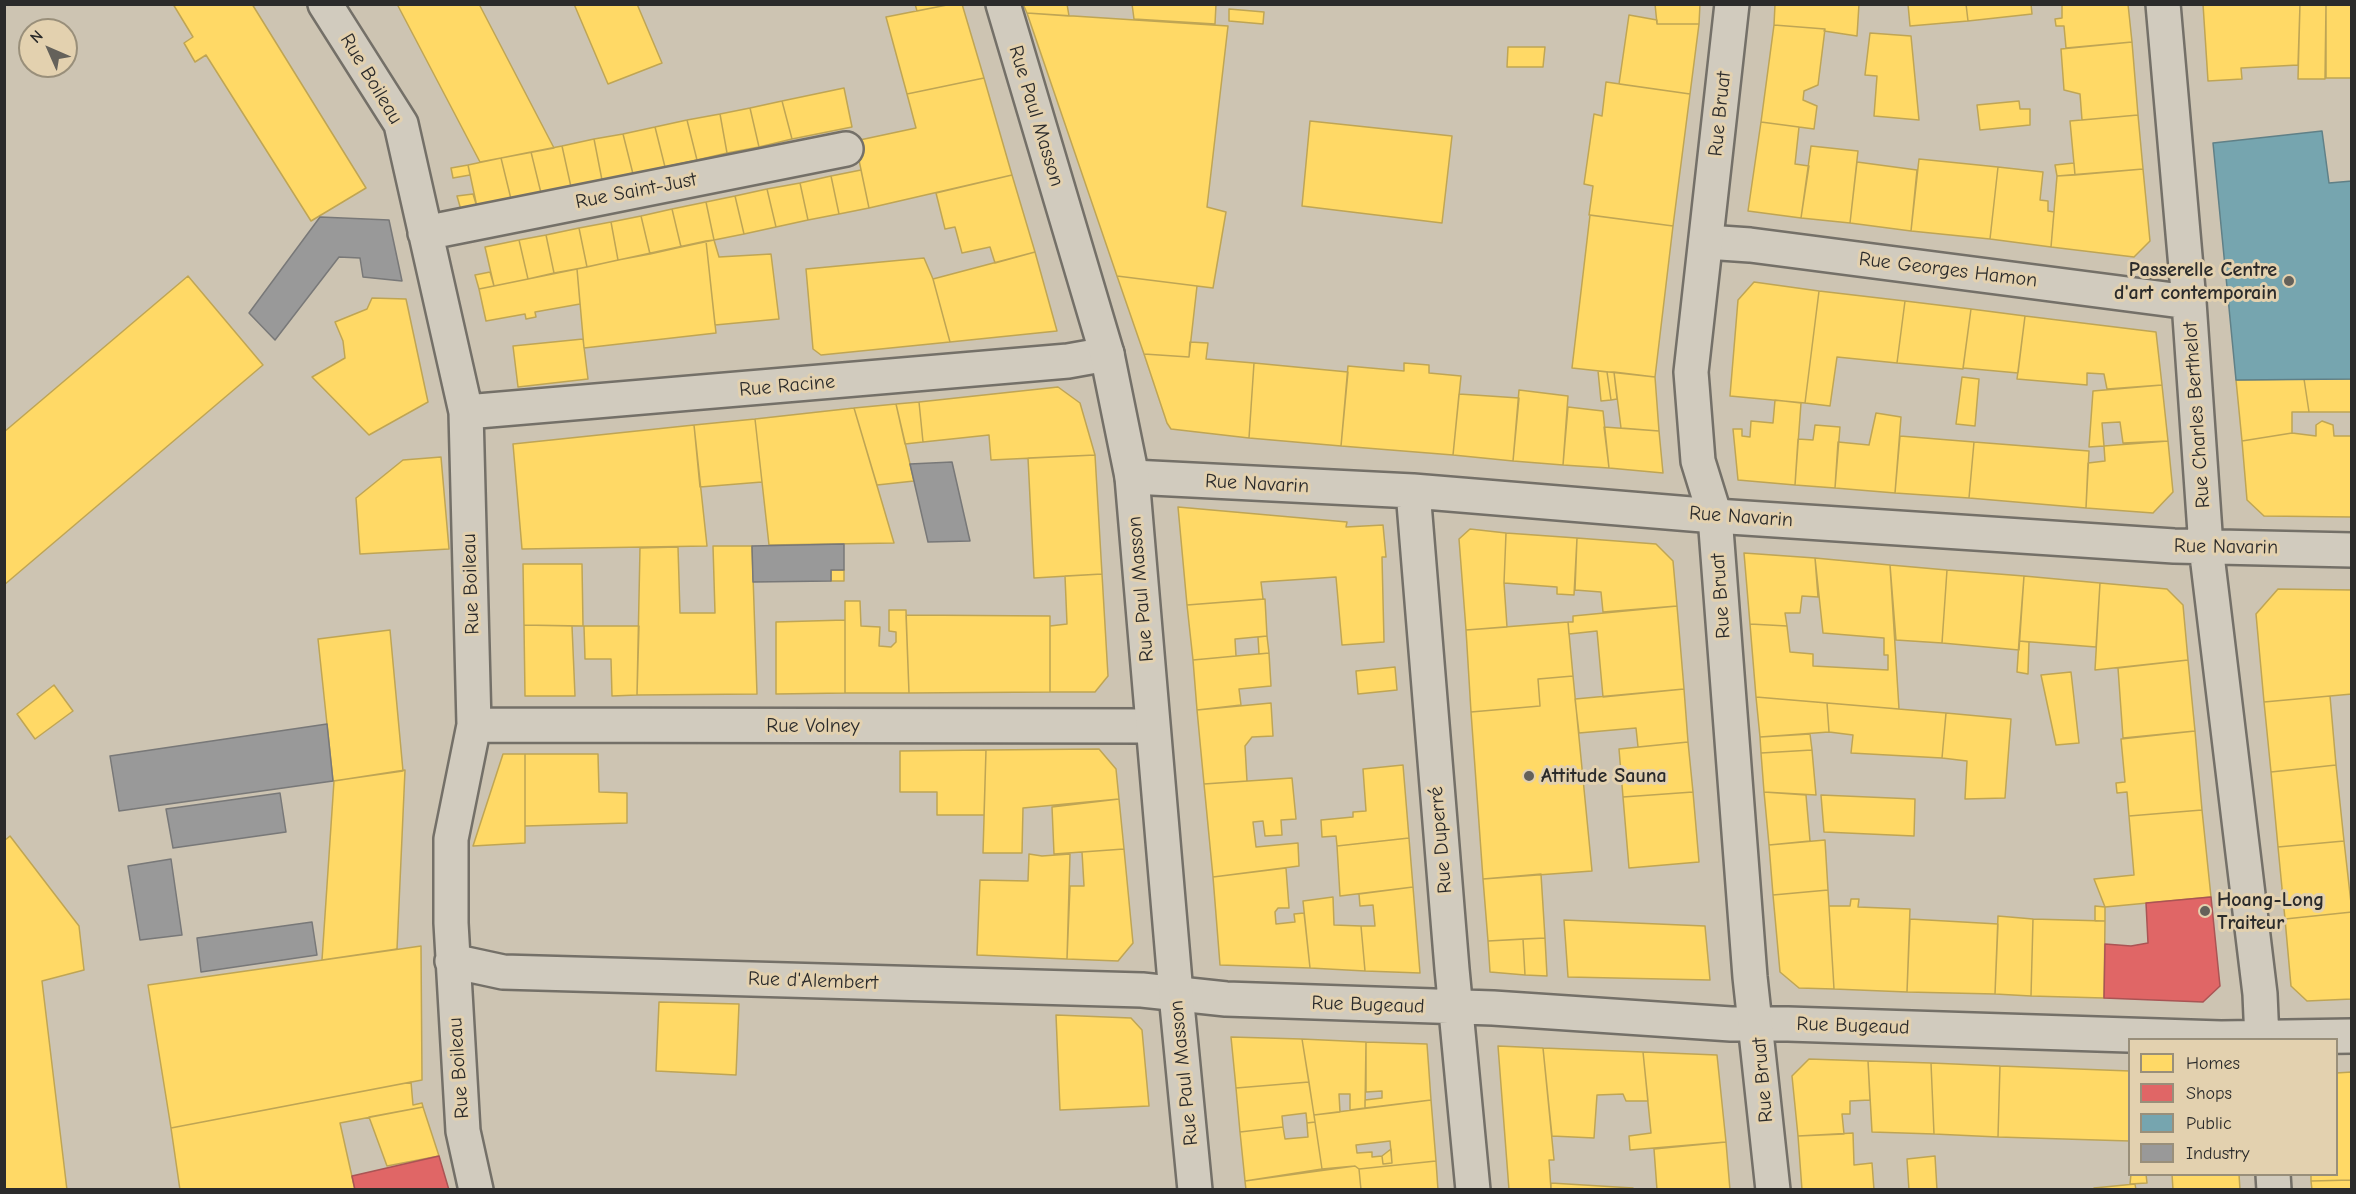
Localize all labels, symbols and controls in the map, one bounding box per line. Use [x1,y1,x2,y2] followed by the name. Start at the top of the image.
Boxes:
[18,18,78,78] north arrow
[27,27,47,47] text: N
[335,29,407,129] street label: Rue Boileau
[1003,43,1069,189] street label: Rue Paul Masson
[1704,70,1736,158] street label: Rue Bruat
[573,167,699,215] street label: Rue Saint-Just
[1857,247,2039,293] street label: Rue Georges Hamon
[2114,258,2277,305] place label: Passerelle Centre d'art contemporain
[2282,274,2296,288] marker: Passerelle Centre d'art contemporain
[2179,321,2215,509] street label: Rue Charles Berthelot
[738,370,836,402] street label: Rue Racine
[1204,469,1310,499] street label: Rue Navarin
[1688,501,1794,533] street label: Rue Navarin
[1123,515,1159,663] street label: Rue Paul Masson
[457,533,485,635] street label: Rue Boileau
[2174,534,2278,560] street label: Rue Navarin
[1706,553,1736,639] street label: Rue Bruat
[766,714,860,738] street label: Rue Volney
[1541,764,1667,788] place label: Attitude Sauna
[1522,769,1536,783] marker: Attitude Sauna
[1424,785,1458,895] street label: Rue Duperré
[2217,888,2324,935] place label: Hoang-Long Traiteur
[2198,904,2212,918] marker: Hoang-Long Traiteur
[747,967,879,995] street label: Rue d'Alembert
[1311,991,1425,1019] street label: Rue Bugeaud
[1164,999,1204,1147] street label: Rue Paul Masson
[1796,1012,1910,1040] street label: Rue Bugeaud
[443,1017,475,1119] street label: Rue Boileau
[1747,1036,1779,1124] street label: Rue Bruat
[2128,1038,2338,1176] legend
[2186,1053,2240,1074] text: Homes
[2186,1083,2232,1104] text: Shops
[2186,1113,2232,1134] text: Public
[2186,1143,2250,1164] text: Industry

